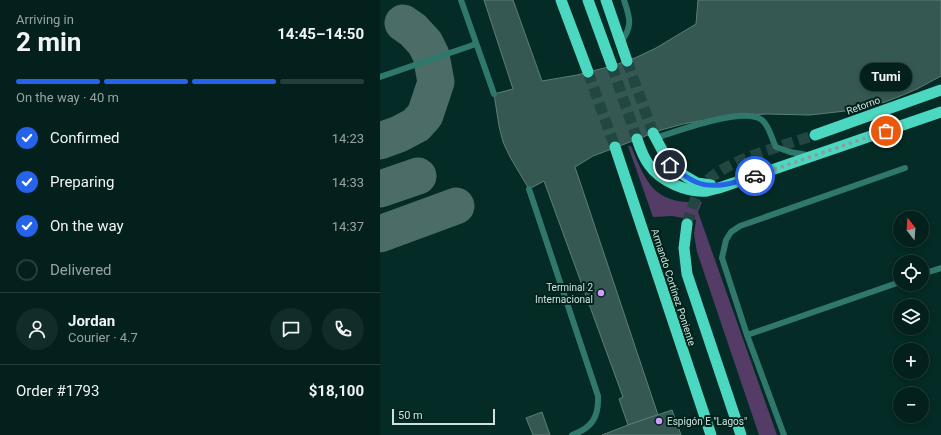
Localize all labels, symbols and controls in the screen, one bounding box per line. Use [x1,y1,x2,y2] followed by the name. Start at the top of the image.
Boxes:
[16,12,74,27] text: Arriving in
[277,25,364,43] text: 14:45–14:50
[16,27,81,57] text: 2 min
[860,63,912,91] callout: Tumi
[871,69,901,84] text: Tumi
[16,90,119,105] text: On the way · 40 m
[845,94,882,117] street label: Retorno
[869,114,903,148] pin
[875,120,897,142] icon: bag
[16,127,38,149] icon: check
[50,129,120,147] text: Confirmed
[332,131,364,146] text: 14:23
[653,148,687,182] pin
[659,154,681,176] icon: home
[735,156,775,196] courier
[744,165,766,187] icon: car
[16,171,38,193] icon: check
[50,173,114,191] text: Preparing
[332,175,364,190] text: 14:33
[893,211,929,247] north arrow
[893,211,929,423] map controls
[16,215,38,237] icon: check
[50,217,124,235] text: On the way
[332,219,364,234] text: 14:37
[649,227,698,347] street label: Armando Cortínez Poniente
[893,255,929,291] button: locate
[50,261,112,279] text: Delivered
[535,282,593,305] place label: Terminal 2 Internacional
[596,288,606,298] marker: Terminal 2 Internacional
[893,299,929,335] button: layers
[16,308,58,350] button: person
[270,308,312,350] button: chat
[322,308,364,350] button: phone
[68,312,115,330] text: Jordan
[68,330,138,345] text: Courier · 4.7
[893,343,929,379] button: +
[16,382,99,400] text: Order #1793
[309,382,364,400] text: $18,100
[893,387,929,423] button: −
[392,407,495,426] scale bar
[398,409,423,422] text: 50 m
[654,416,664,426] marker: Espigón E "Lagos"
[667,416,747,427] place label: Espigón E "Lagos"

